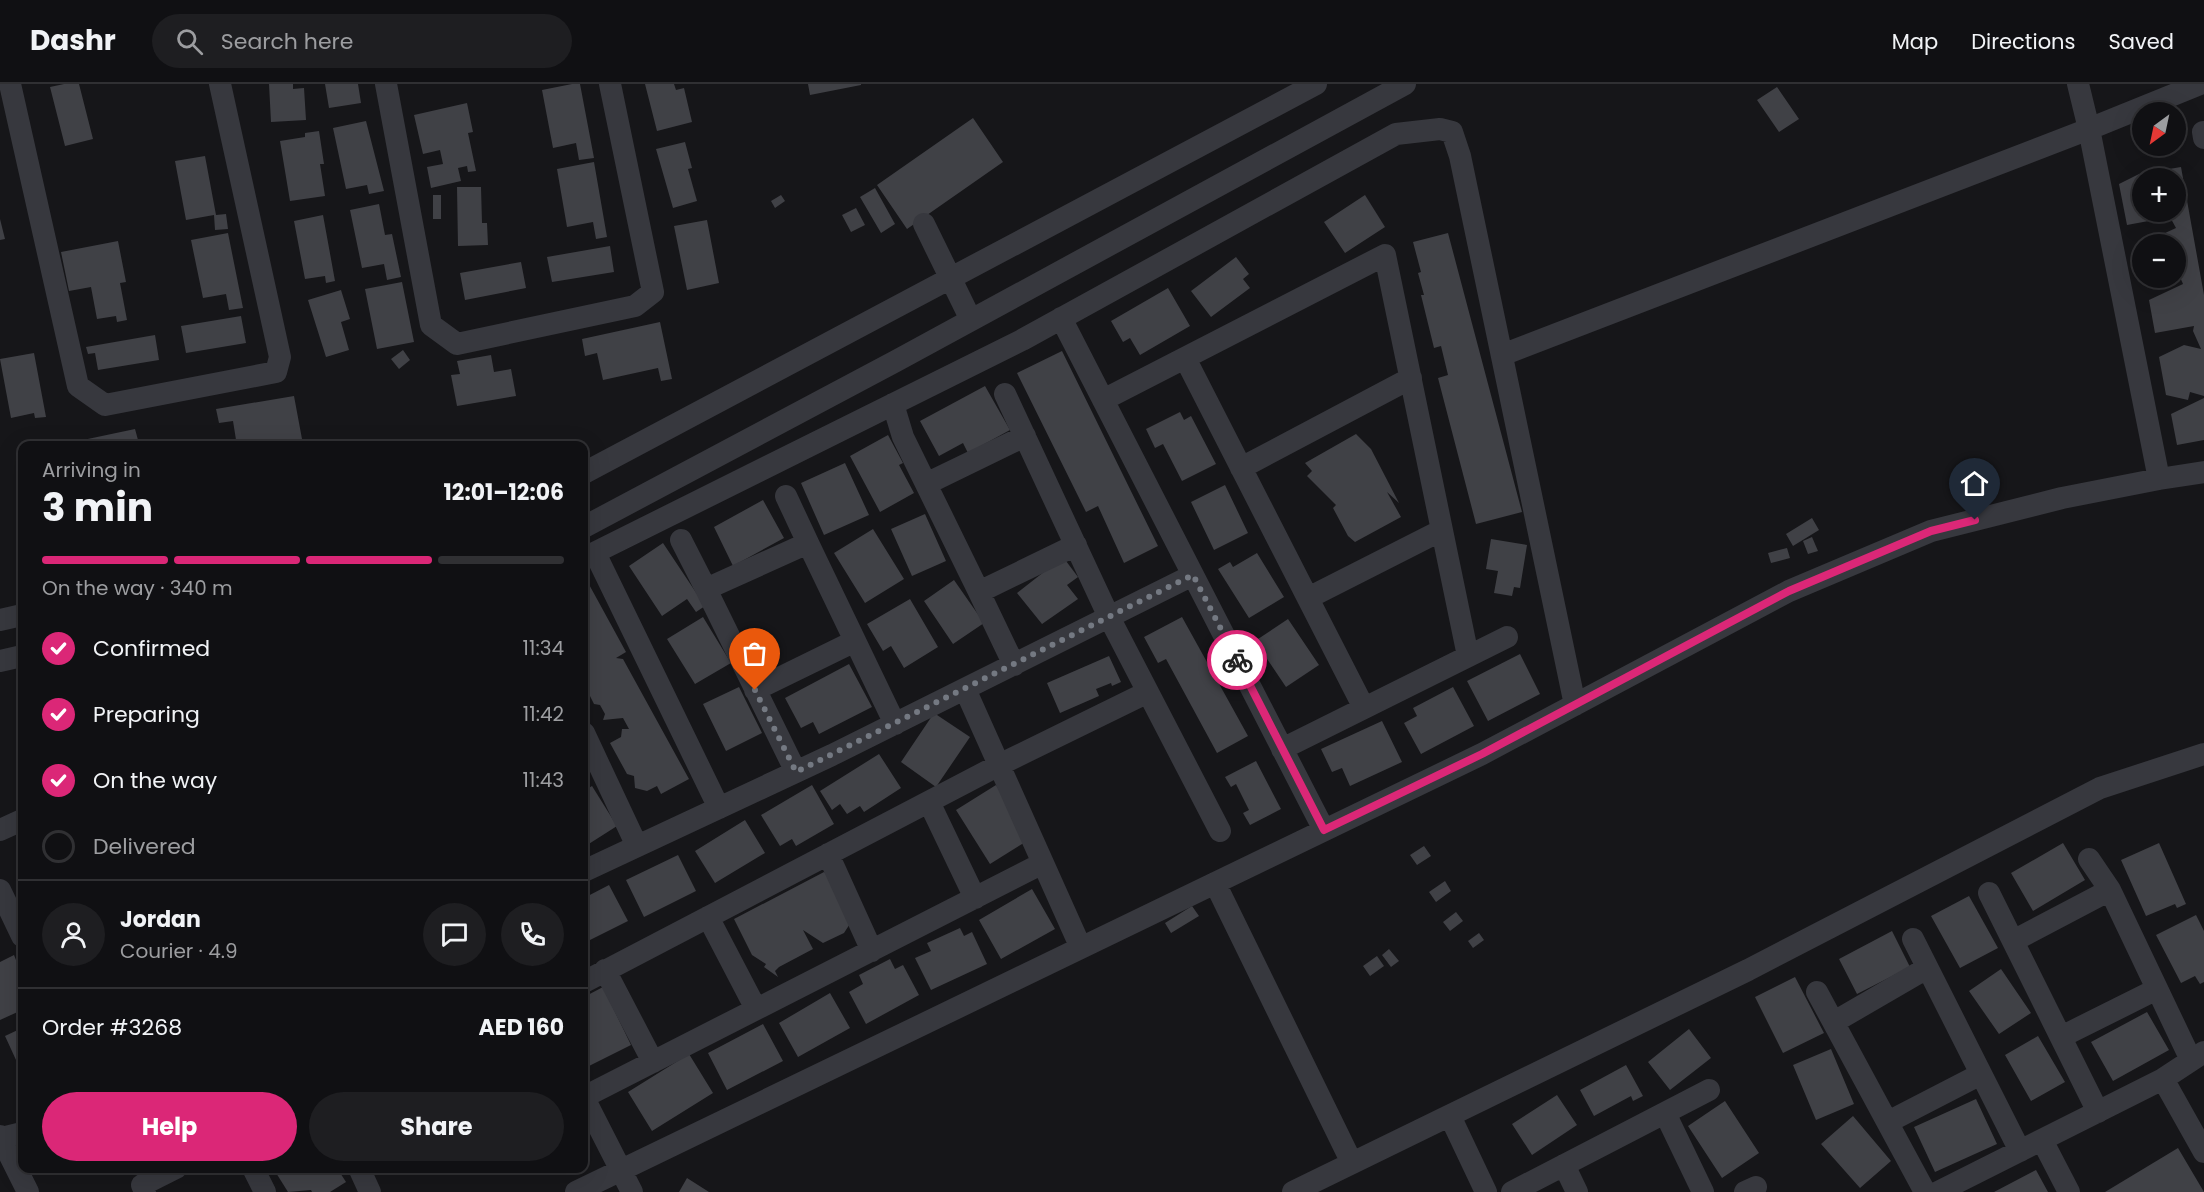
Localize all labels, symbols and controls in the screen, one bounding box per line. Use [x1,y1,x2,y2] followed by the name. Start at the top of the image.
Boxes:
[152,14,572,68] search box
[30,21,116,60] text: Dashr
[173,25,206,58] icon: search
[221,26,353,57] text: Search here
[1892,27,1938,56] text: Map
[1971,27,2075,56] text: Directions
[2108,27,2174,56] text: Saved
[2132,102,2186,156] north arrow
[2132,102,2186,288] map controls
[2132,168,2186,222] button: +
[2132,234,2186,288] button: −
[42,456,141,484] text: Arriving in
[1949,458,2000,520] pin
[1958,467,1991,500] icon: home
[444,477,564,508] text: 12:01–12:06
[42,480,153,535] text: 3 min
[42,574,233,602] text: On the way · 340 m
[729,628,780,690] pin
[1207,630,1267,690] courier
[42,632,75,665] icon: check
[93,633,210,664] text: Confirmed
[523,634,564,662] text: 11:34
[738,637,771,670] icon: bag
[1221,644,1254,677] icon: bike
[42,698,75,731] icon: check
[93,699,200,730] text: Preparing
[523,700,564,728] text: 11:42
[42,764,75,797] icon: check
[93,765,217,796] text: On the way
[523,766,564,794] text: 11:43
[93,831,196,862] text: Delivered
[42,903,105,966] button: person
[423,903,486,966] button: chat
[501,903,564,966] button: phone
[120,904,201,935] text: Jordan
[120,937,238,965] text: Courier · 4.9
[42,1012,182,1043] text: Order #3268
[479,1012,564,1043] text: AED 160
[42,1092,297,1161] button: Help
[309,1092,564,1161] button: Share

